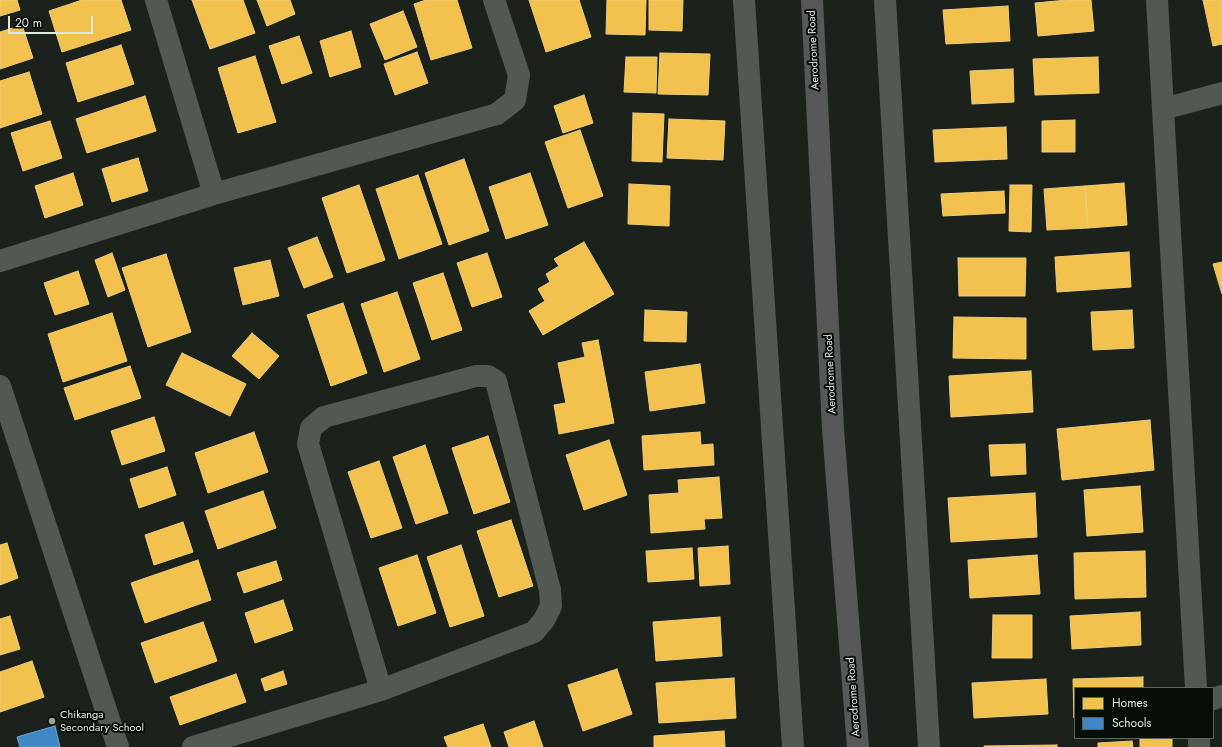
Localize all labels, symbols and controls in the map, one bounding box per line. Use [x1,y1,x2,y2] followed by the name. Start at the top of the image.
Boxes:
[10,8,95,34] scale bar
[805,10,823,90] street label: Aerodrome Road
[15,14,42,32] text: 20 m
[822,334,840,414] street label: Aerodrome Road
[845,657,863,737] street label: Aerodrome Road
[1074,687,1214,739] legend
[1112,694,1148,712] text: Homes
[60,708,144,734] place label: Chikanga Secondary School
[1112,714,1151,732] text: Schools
[47,716,57,726] marker: Chikanga Secondary School

